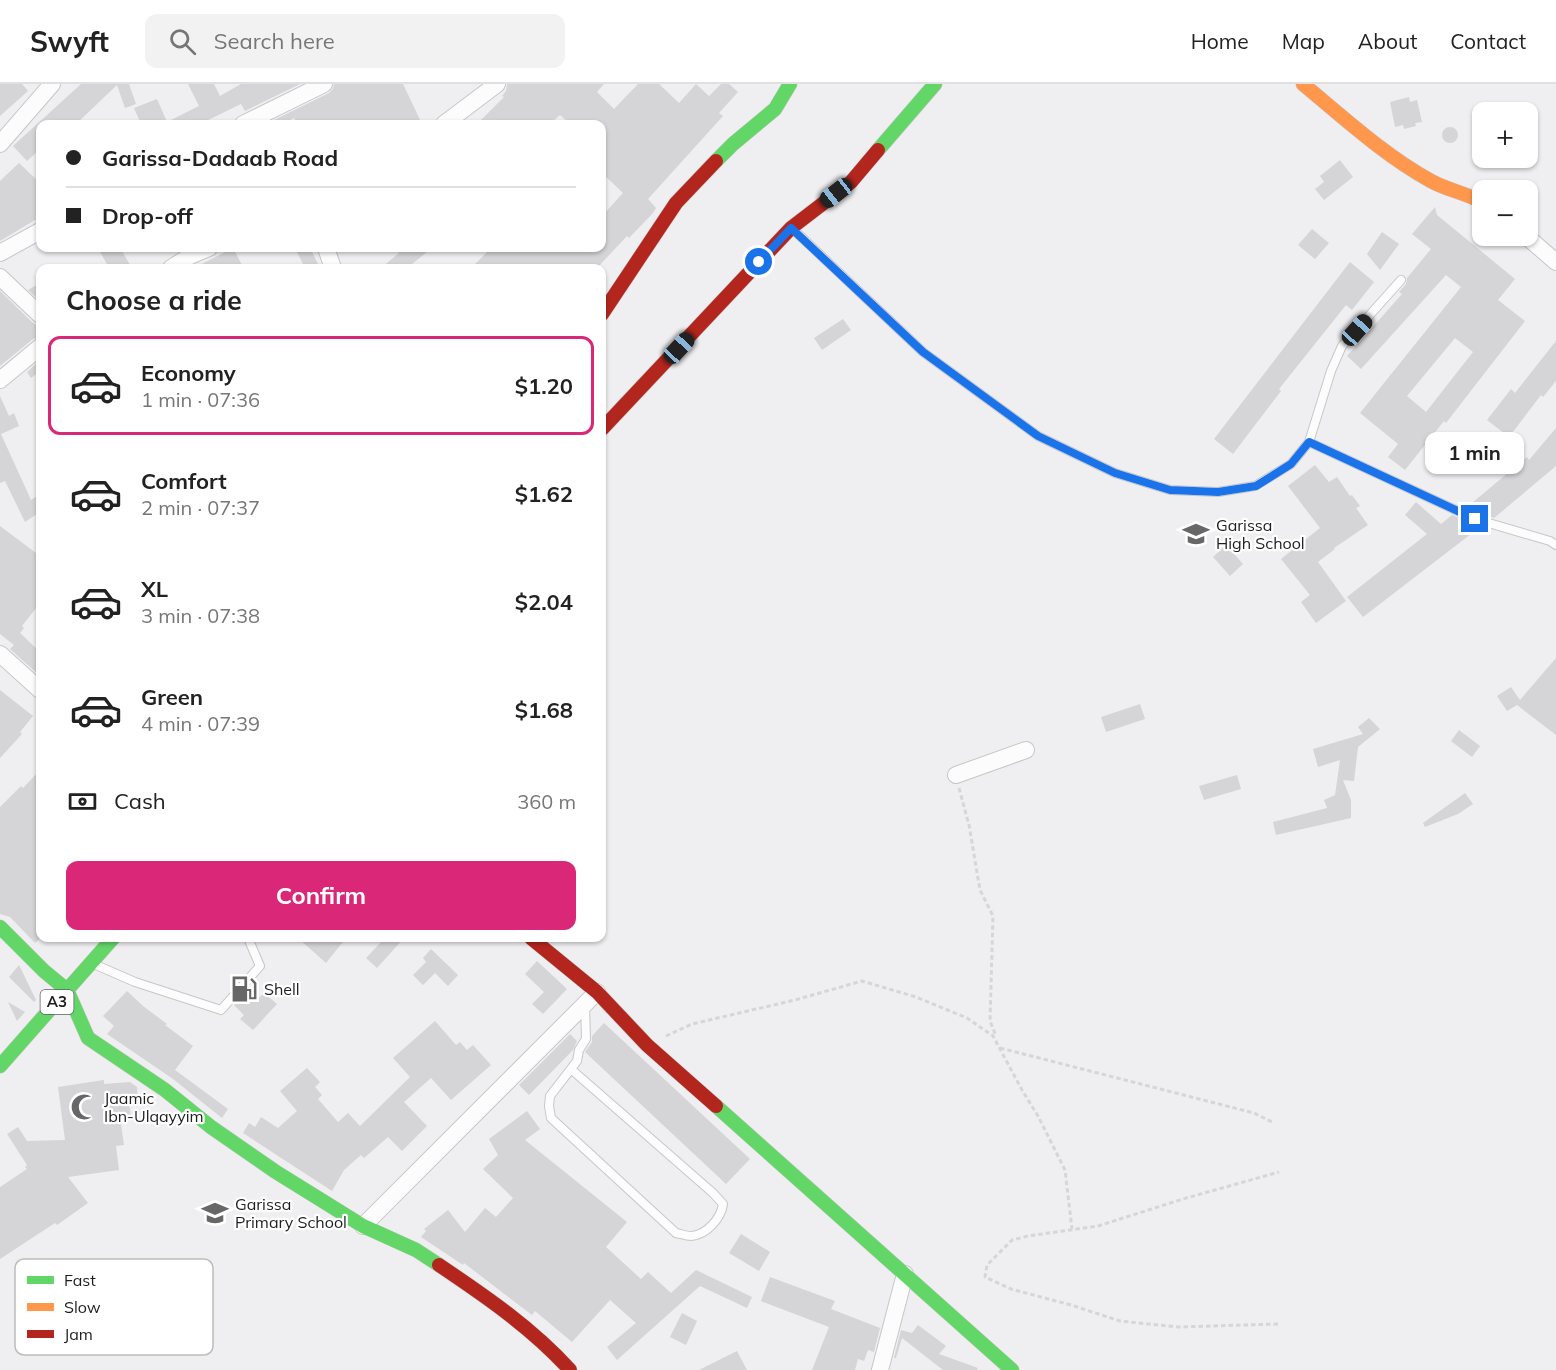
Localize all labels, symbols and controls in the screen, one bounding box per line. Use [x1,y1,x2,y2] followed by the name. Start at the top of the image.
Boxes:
[145,14,565,68] search box
[30,24,109,59] text: Swyft
[166,25,199,58] icon: search
[214,27,335,55] text: Search here
[1191,28,1249,54] text: Home
[1282,28,1325,54] text: Map
[1358,28,1417,54] text: About
[1450,28,1526,54] text: Contact
[1472,102,1538,246] map controls
[1472,102,1538,168] button: +
[102,144,338,172] text: Garissa-Dadaab Road
[816,175,856,211] car
[1472,180,1538,246] button: −
[102,202,193,230] text: Drop-off
[745,248,772,275] route start
[66,283,242,317] text: Choose a ride
[1338,311,1376,349] car
[660,329,698,367] car
[69,359,123,413] icon: car
[141,359,236,387] text: Economy
[515,372,573,400] text: $1.20
[141,387,260,412] text: 1 min · 07:36
[1426,432,1524,474] callout: 1 min
[1448,440,1501,465] text: 1 min
[69,467,123,521] icon: car
[141,467,227,495] text: Comfort
[515,480,573,508] text: $1.62
[141,495,260,520] text: 2 min · 07:37
[1461,505,1488,532] route end
[1216,515,1305,553] place label: Garissa High School
[1181,519,1211,549] school or university icon: Garissa High School
[69,575,123,629] icon: car
[141,575,168,603] text: XL
[515,588,573,616] text: $2.04
[141,603,260,628] text: 3 min · 07:38
[69,683,123,737] icon: car
[141,683,203,711] text: Green
[515,696,573,724] text: $1.68
[141,711,260,736] text: 4 min · 07:39
[66,785,99,818] icon: cash
[114,787,166,815] text: Cash
[517,789,576,814] text: 360 m
[66,861,576,930] button: Confirm
[229,974,259,1004] fuel station icon: Shell
[264,979,300,999] place label: Shell
[40,990,74,1014] road number: A3
[104,1088,204,1126] place label: Jaamic Ibn-Ulqayyim
[69,1092,99,1122] mosque icon: Jaamic Ibn-Ulqayyim
[235,1194,347,1232] place label: Garissa Primary School
[200,1198,230,1228] school or university icon: Garissa Primary School
[15,1259,213,1355] legend
[64,1270,96,1290] text: Fast
[64,1297,101,1317] text: Slow
[64,1324,93,1344] text: Jam

